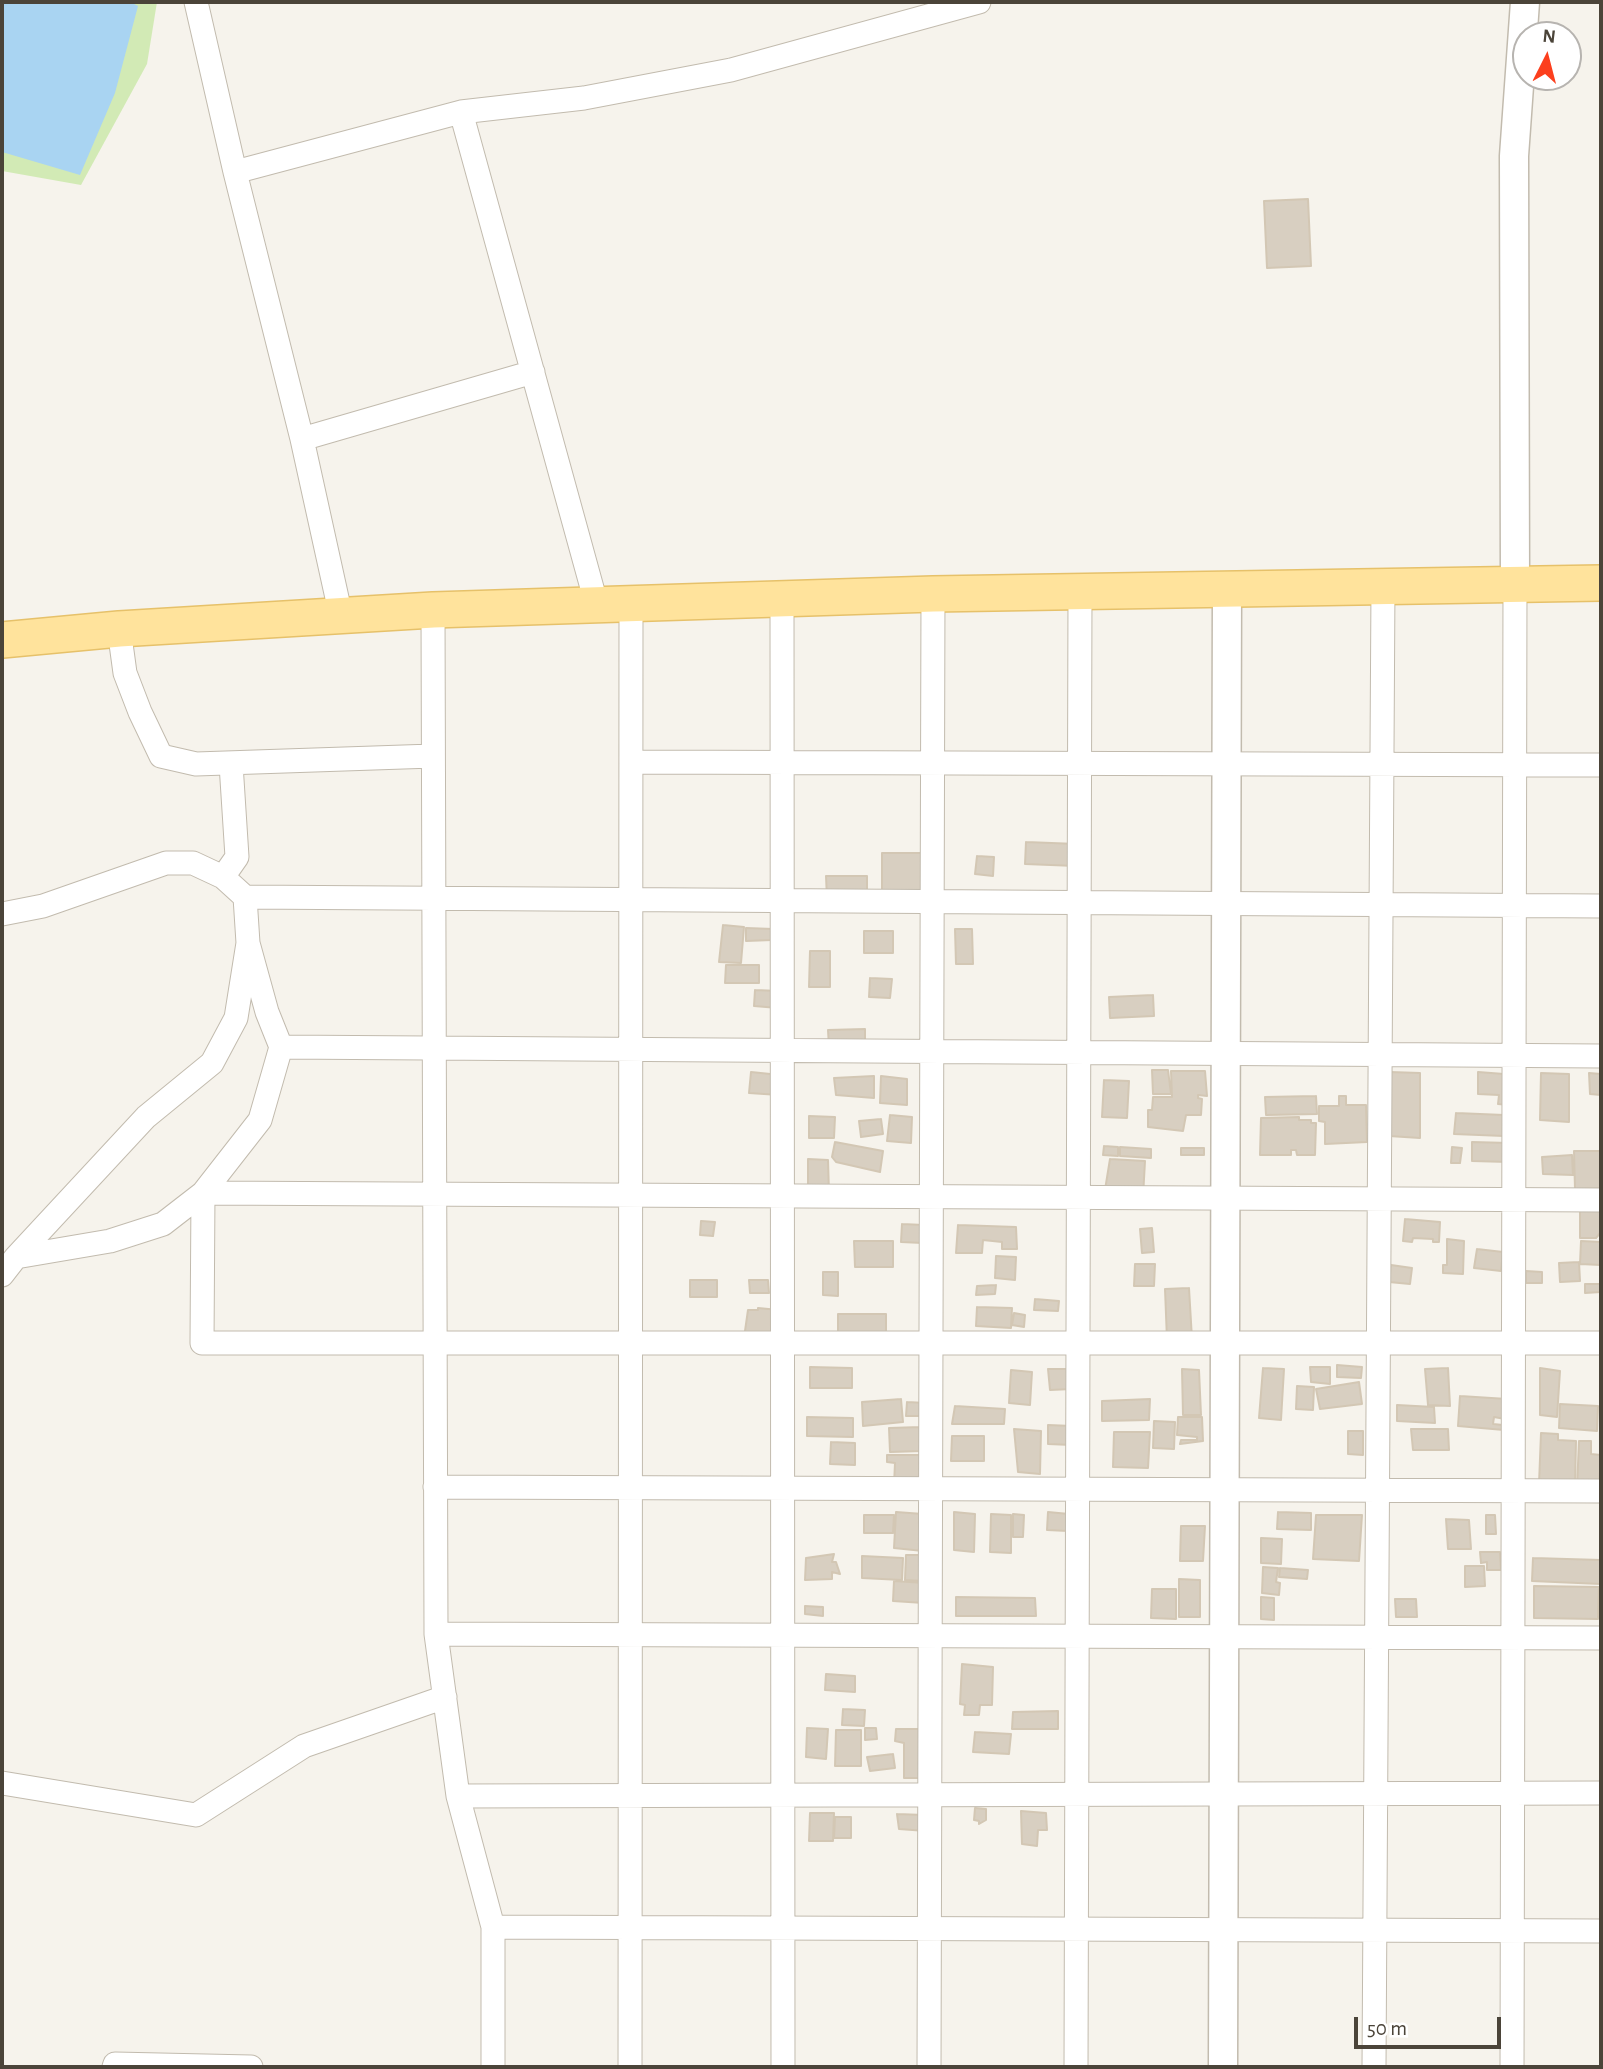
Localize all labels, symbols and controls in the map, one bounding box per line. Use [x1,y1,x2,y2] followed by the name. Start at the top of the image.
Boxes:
[1512,21,1582,91] north arrow
[1541,26,1557,47] text: N
[1358,2002,1505,2046] scale bar
[1367,2018,1407,2039] text: 50 m

